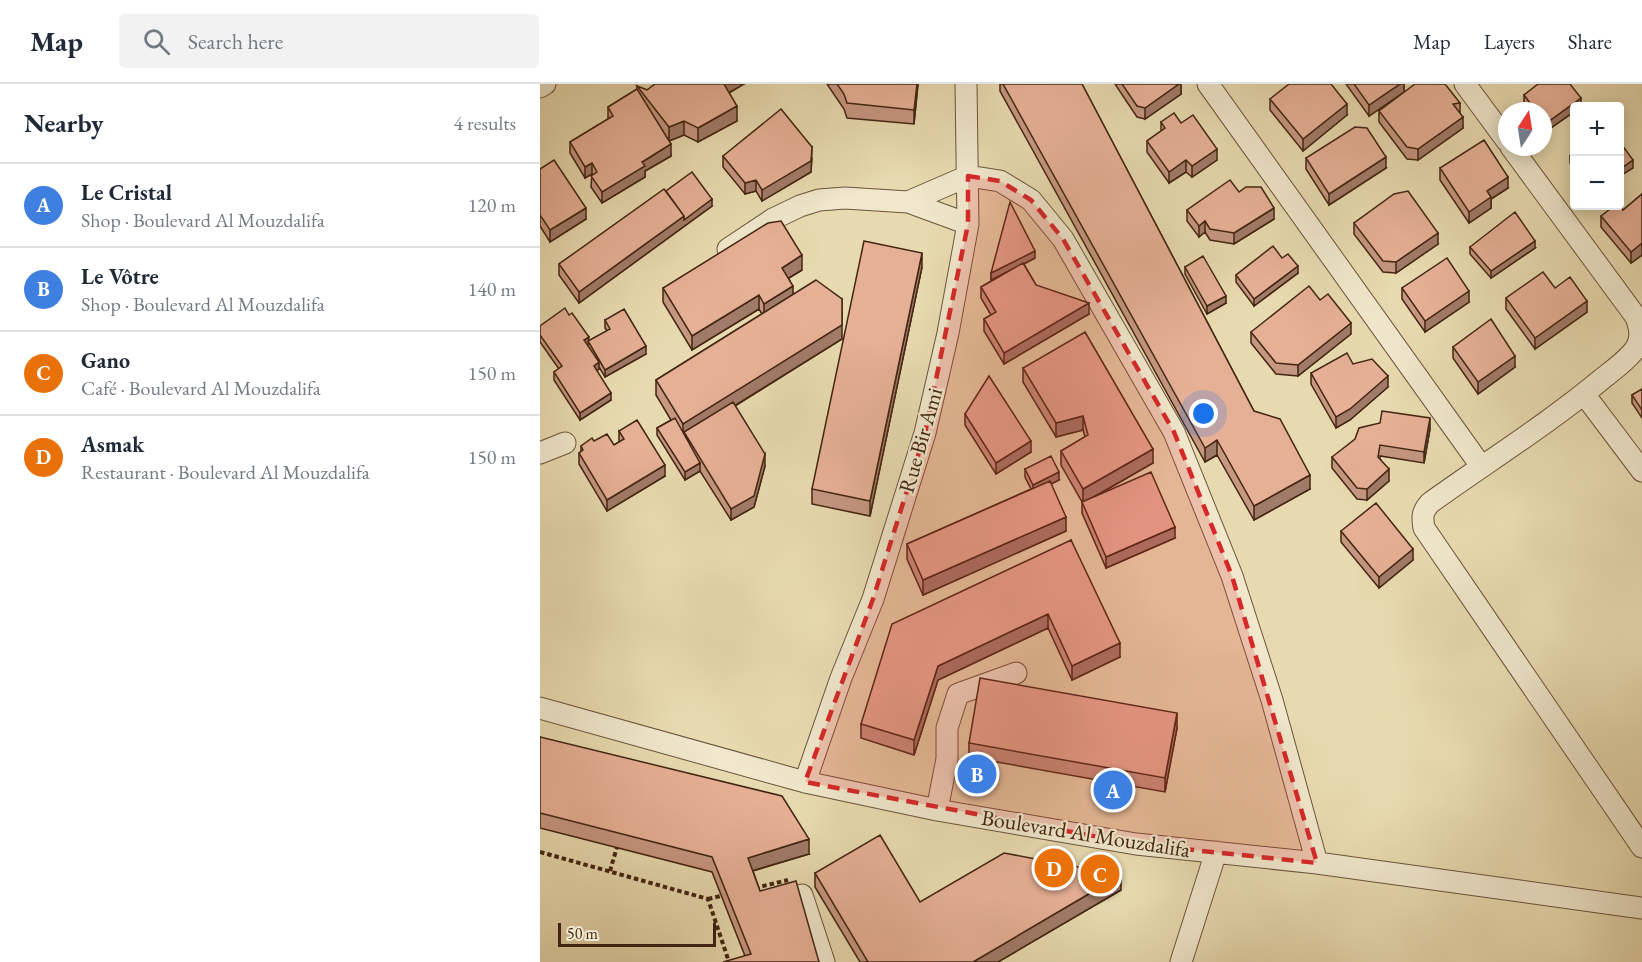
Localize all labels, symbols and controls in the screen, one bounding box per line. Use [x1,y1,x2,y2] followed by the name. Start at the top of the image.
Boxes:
[119,14,539,68] search box
[30,23,83,59] text: Map
[140,25,173,58] icon: search
[188,27,283,56] text: Search here
[1413,28,1451,55] text: Map
[1484,28,1535,55] text: Layers
[1568,28,1612,55] text: Share
[1498,102,1552,156] north arrow
[1570,102,1624,210] map controls
[1570,102,1624,156] button: +
[24,106,104,140] text: Nearby
[453,110,516,136] text: 4 results
[1570,156,1624,210] button: −
[81,178,172,207] text: Le Cristal
[36,192,51,218] text: A
[468,192,516,218] text: 120 m
[81,207,325,233] text: Shop · Boulevard Al Mouzdalifa
[81,262,159,291] text: Le Vôtre
[37,276,50,302] text: B
[468,276,516,302] text: 140 m
[81,291,325,317] text: Shop · Boulevard Al Mouzdalifa
[81,346,130,375] text: Gano
[36,360,51,386] text: C
[468,360,516,386] text: 150 m
[81,375,321,401] text: Café · Boulevard Al Mouzdalifa
[892,384,949,496] street label: Rue Bir Ami
[1189,399,1218,428] your location
[81,430,144,459] text: Asmak
[36,444,51,470] text: D
[468,444,516,470] text: 150 m
[81,459,370,485] text: Restaurant · Boulevard Al Mouzdalifa
[958,752,996,796] pin: B
[1094,768,1132,812] pin: A
[979,803,1193,864] street label: Boulevard Al Mouzdalifa
[1034,846,1074,890] pin: D
[1080,852,1120,896] pin: C
[558,920,716,948] scale bar
[567,923,598,944] text: 50 m

